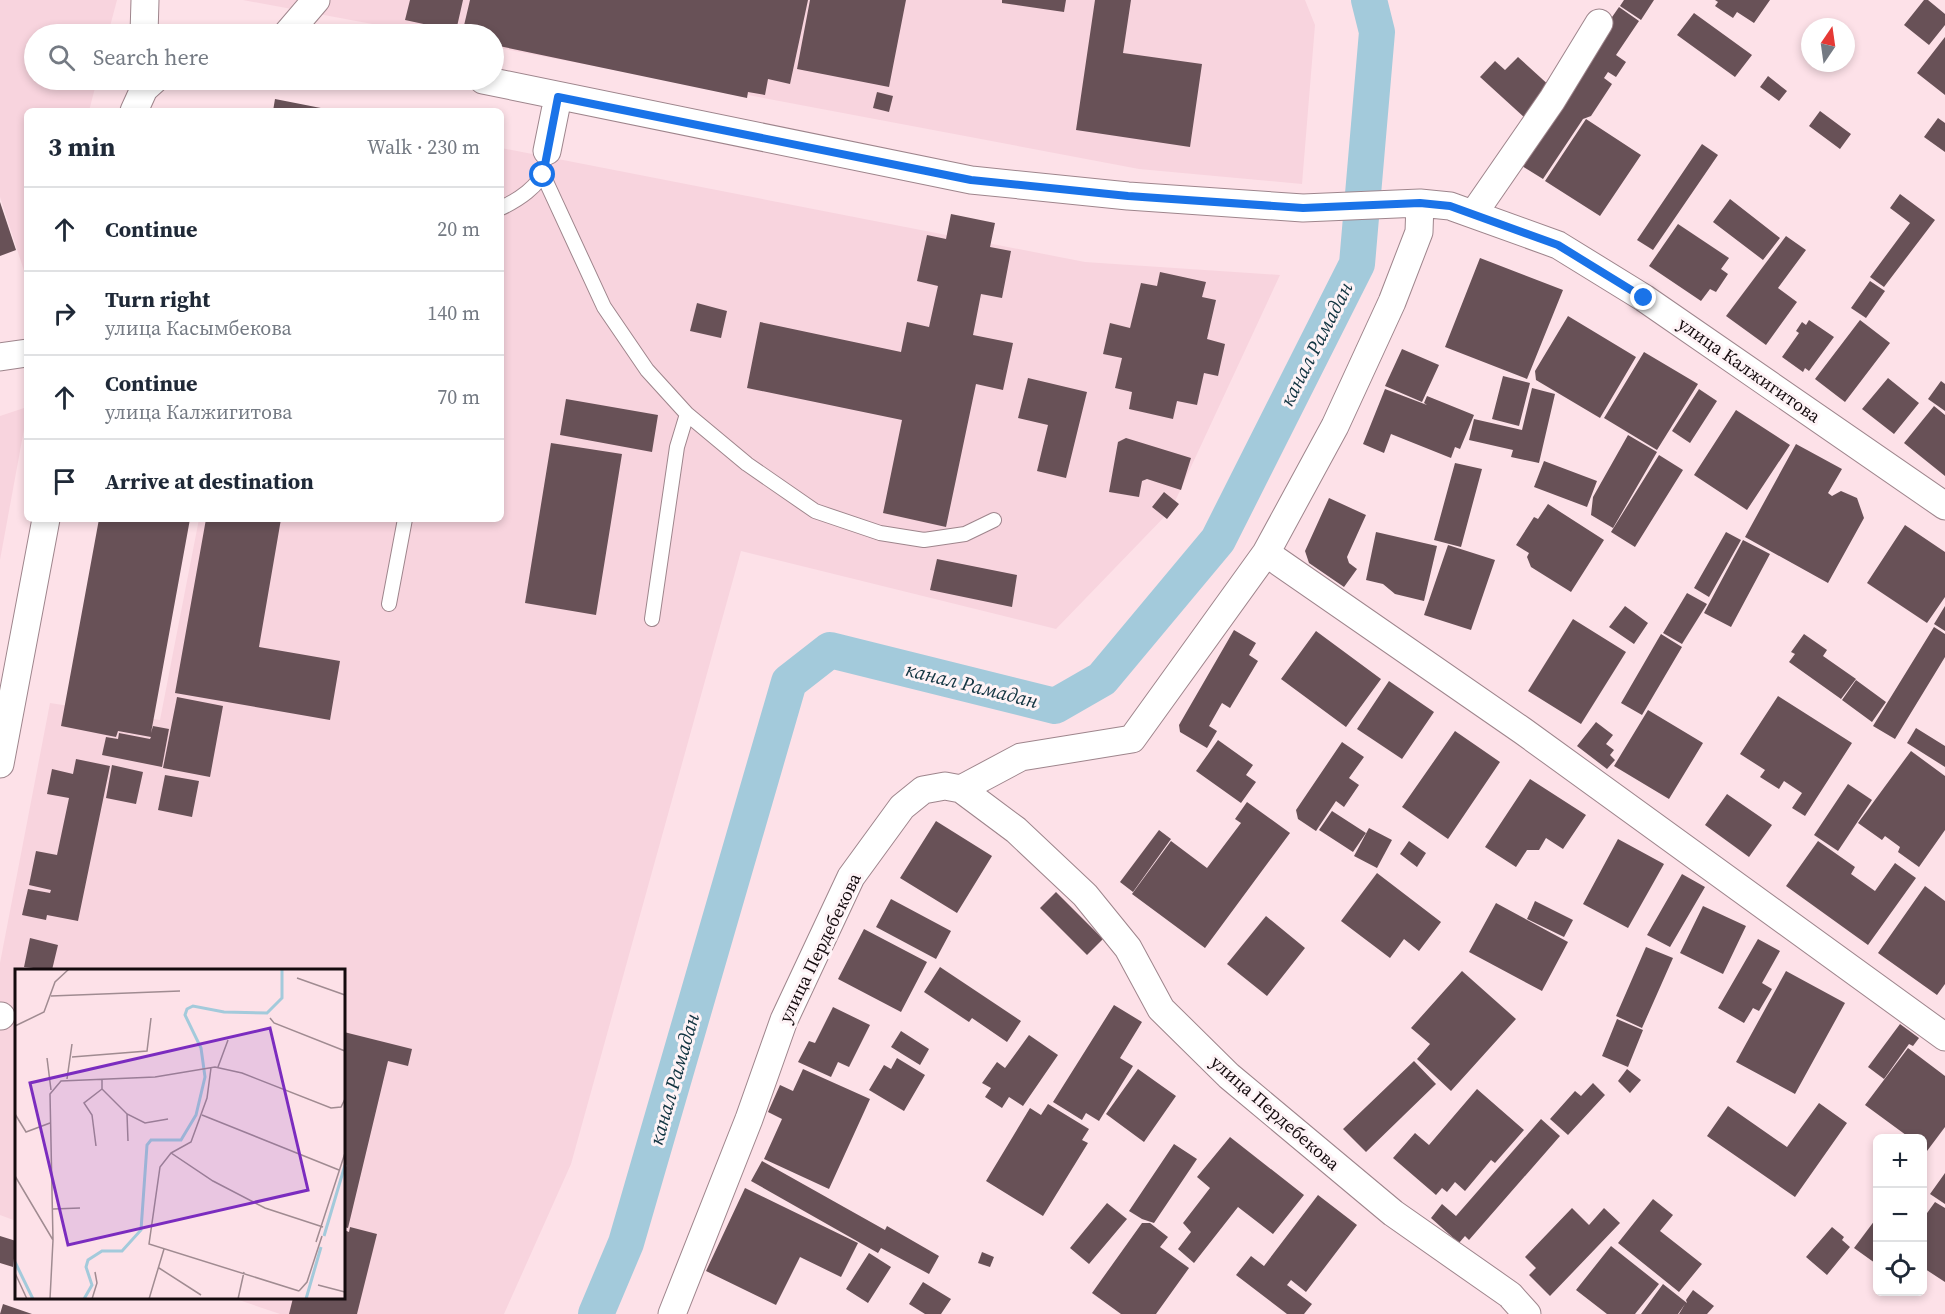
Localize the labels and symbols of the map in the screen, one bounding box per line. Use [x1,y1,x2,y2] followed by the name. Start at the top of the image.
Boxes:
[1801,18,1855,72] north arrow
[529,161,555,187] route start
[1273,277,1360,411] water label: канал Рамадан
[1630,284,1656,310] route end
[1673,311,1826,429] street label: улица Калжигитова
[903,655,1042,715] water label: канал Рамадан
[772,868,867,1027] street label: улица Пердебекова
[15,969,345,1299] inset map
[642,1009,706,1148] water label: канал Рамадан
[1205,1049,1346,1176] street label: улица Пердебекова

